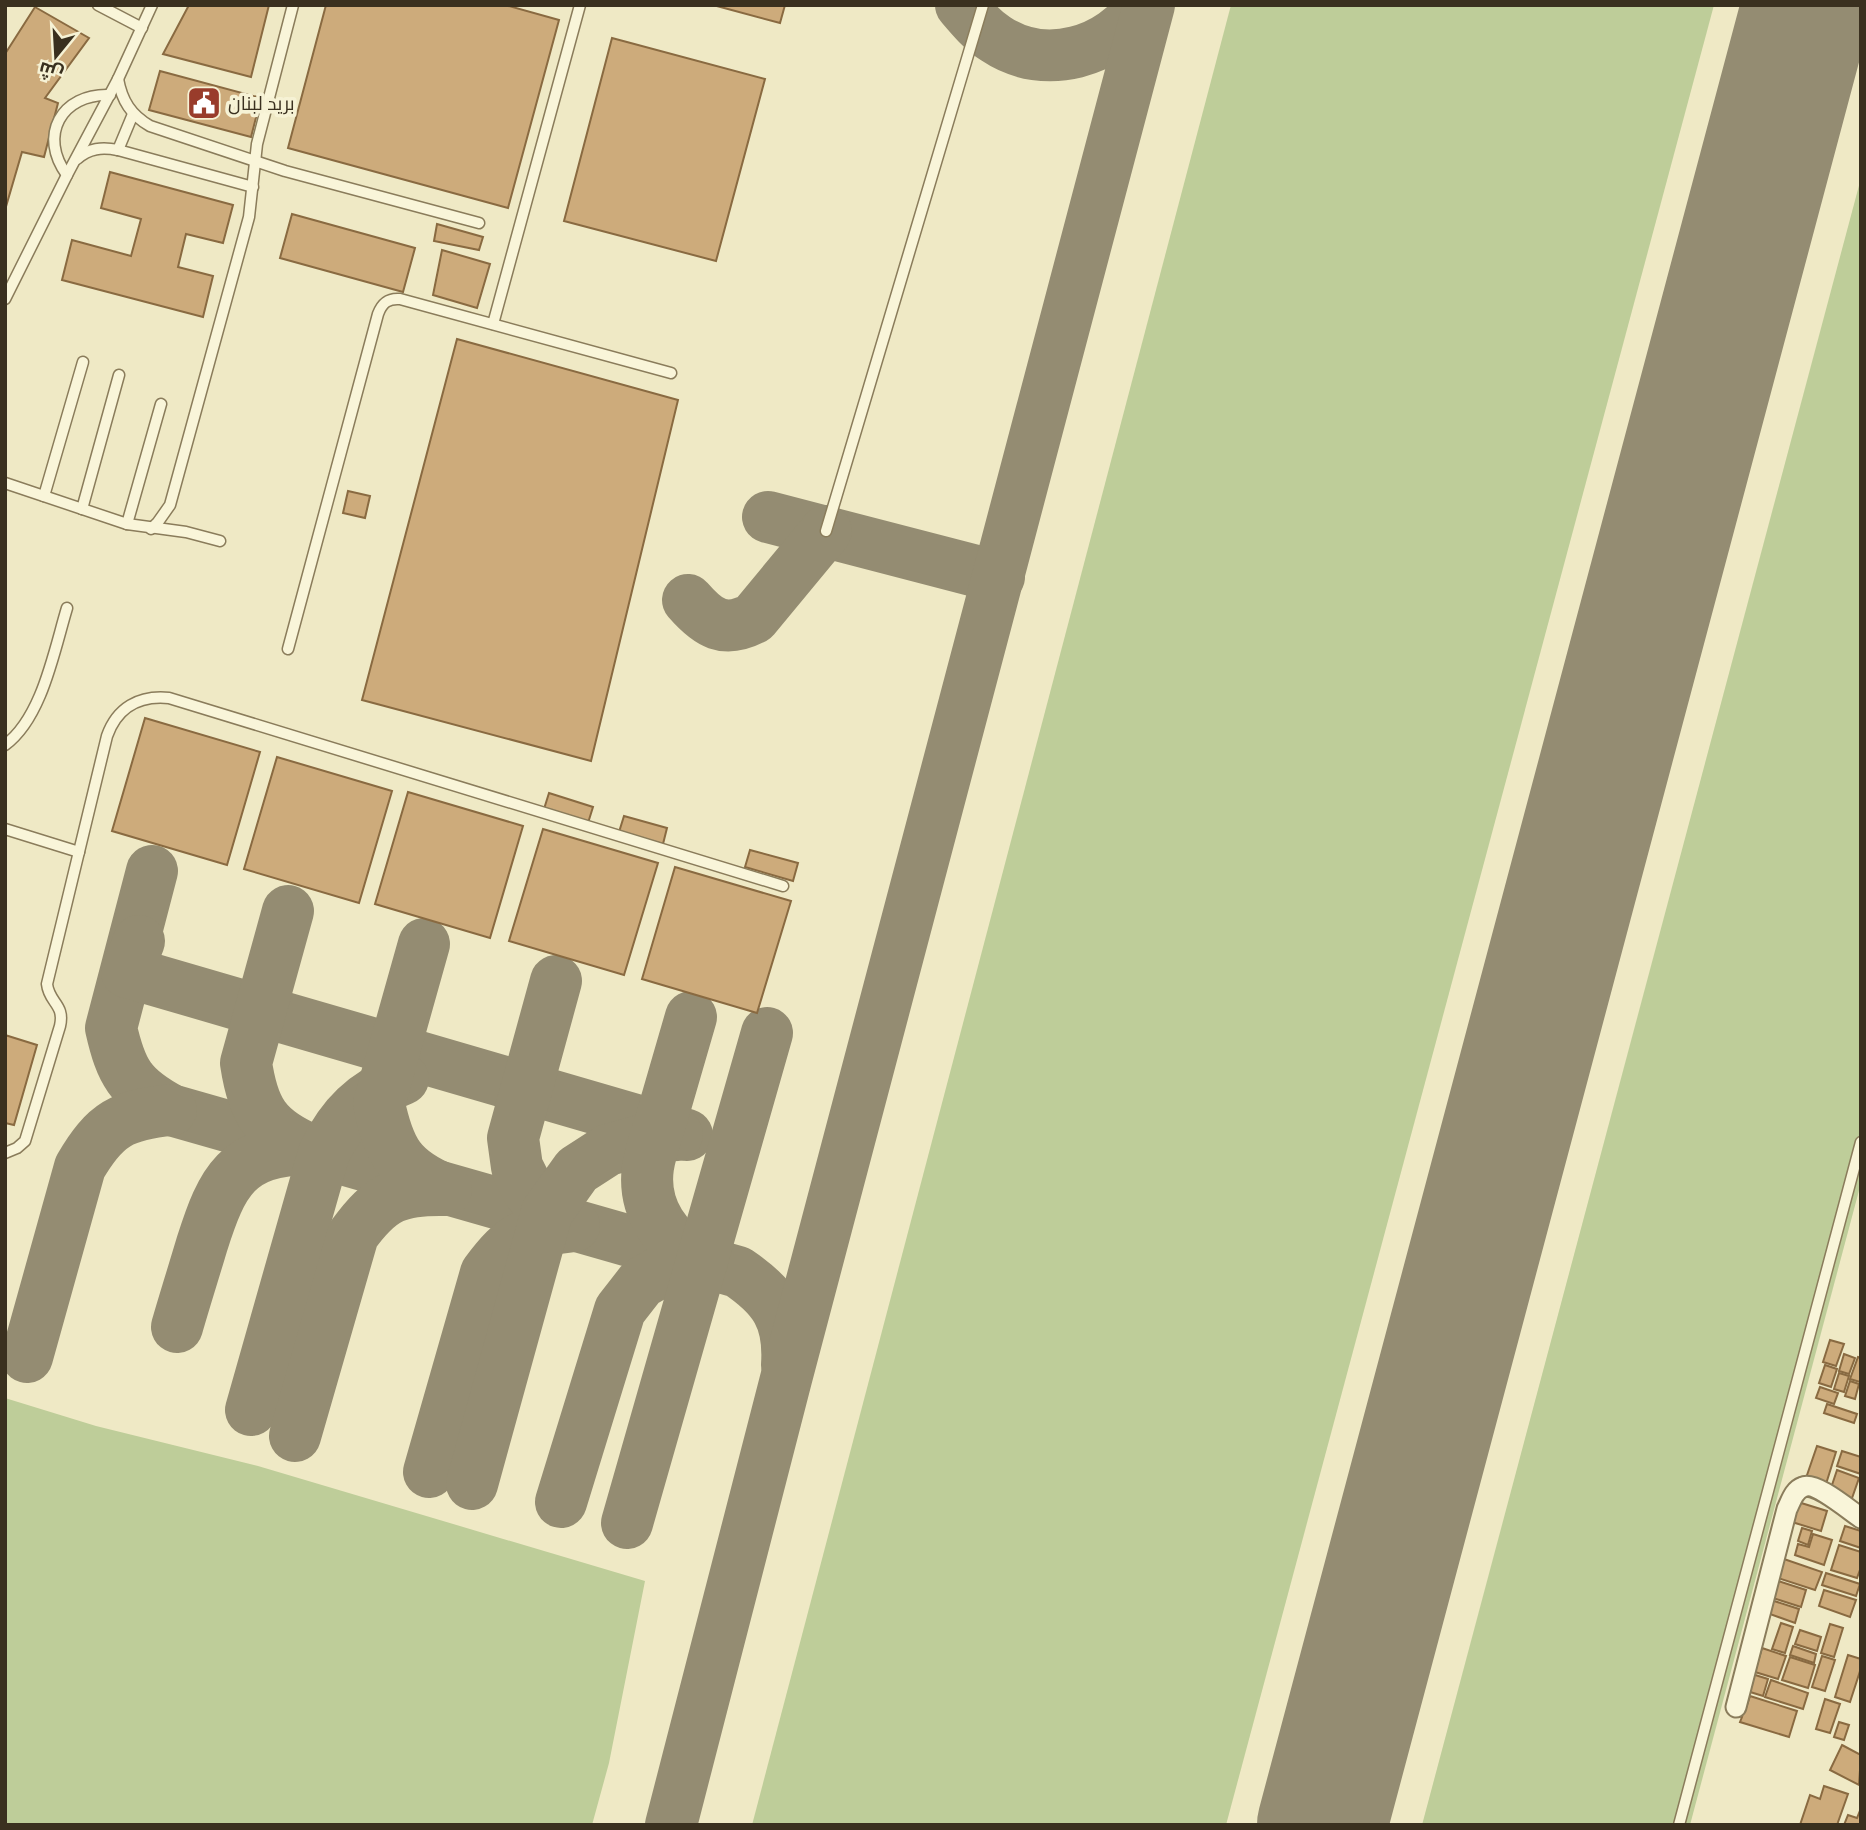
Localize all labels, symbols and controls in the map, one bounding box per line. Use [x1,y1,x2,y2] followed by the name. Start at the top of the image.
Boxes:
[21,21,91,91] north arrow
[35,57,66,87] text: ش
[185,84,223,122] public building icon: بريد لبنان
[228,91,295,115] place label: بريد لبنان

